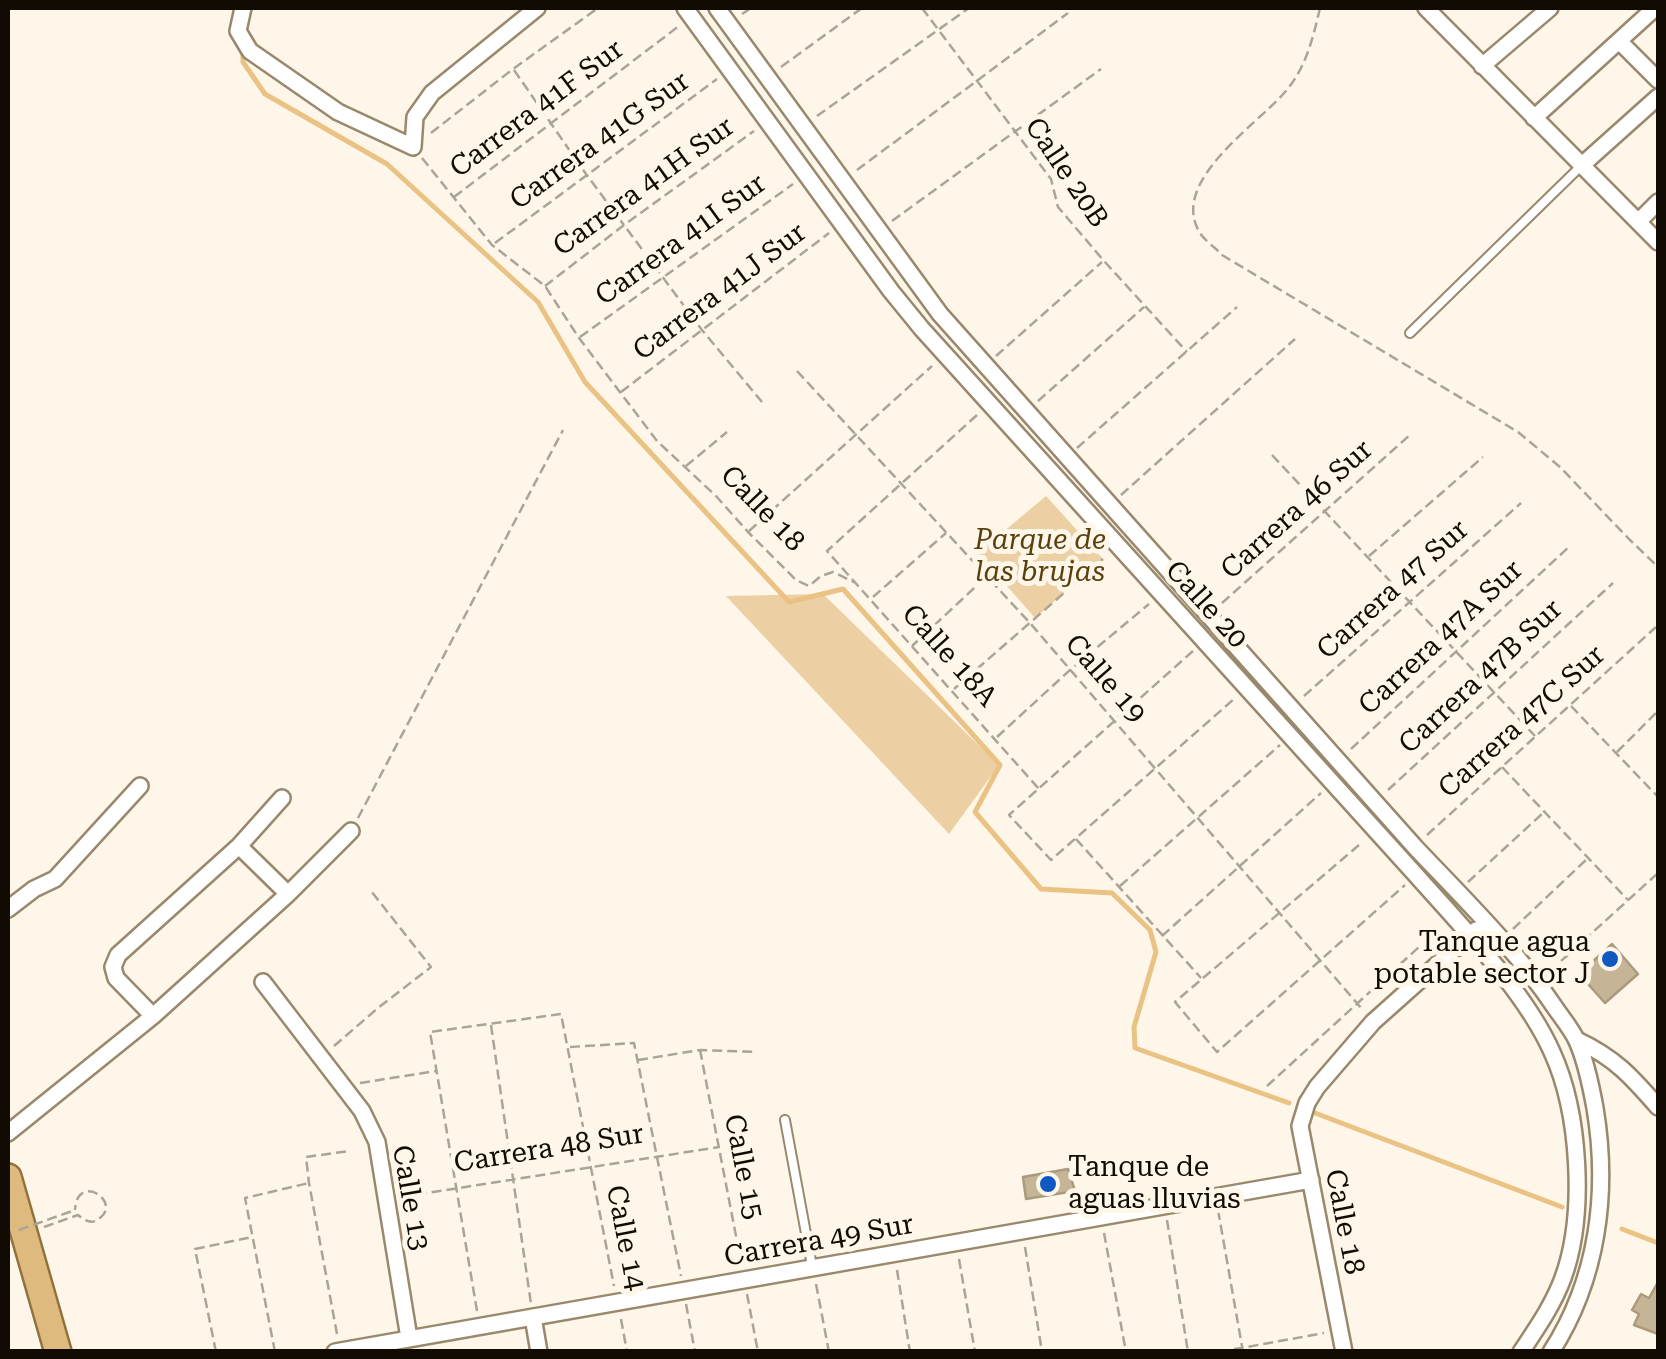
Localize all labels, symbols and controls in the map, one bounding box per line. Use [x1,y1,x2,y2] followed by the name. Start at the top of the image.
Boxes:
[444,33,630,185] street label: Carrera 41F Sur
[504,65,696,217] street label: Carrera 41G Sur
[547,110,741,264] street label: Carrera 41H Sur
[1017,112,1115,234] street label: Calle 20B
[589,167,773,313] street label: Carrera 41I Sur
[627,216,813,368] street label: Carrera 41J Sur
[1215,433,1379,587] street label: Carrera 46 Sur
[713,459,811,559] street label: Calle 18
[1311,513,1475,667] street label: Carrera 47 Sur
[974,524,1106,590] park label: Parque de las brujas
[1158,554,1254,656] street label: Calle 20
[1352,554,1530,722] street label: Carrera 47A Sur
[1393,593,1569,761] street label: Carrera 47B Sur
[894,598,1004,714] street label: Calle 18A
[1057,628,1153,730] street label: Calle 19
[1432,639,1612,805] street label: Carrera 47C Sur
[1374,926,1590,992] place label: Tanque agua potable sector J
[1599,948,1621,970] marker: Tanque agua potable sector J
[716,1112,770,1222] street label: Calle 15
[452,1117,646,1181] street label: Carrera 48 Sur
[384,1143,436,1253] street label: Calle 13
[1068,1151,1241,1217] place label: Tanque de aguas lluvias
[1317,1167,1371,1277] street label: Calle 18
[1037,1173,1059,1195] marker: Tanque de aguas lluvias
[598,1183,652,1293] street label: Calle 14
[722,1208,916,1274] street label: Carrera 49 Sur

